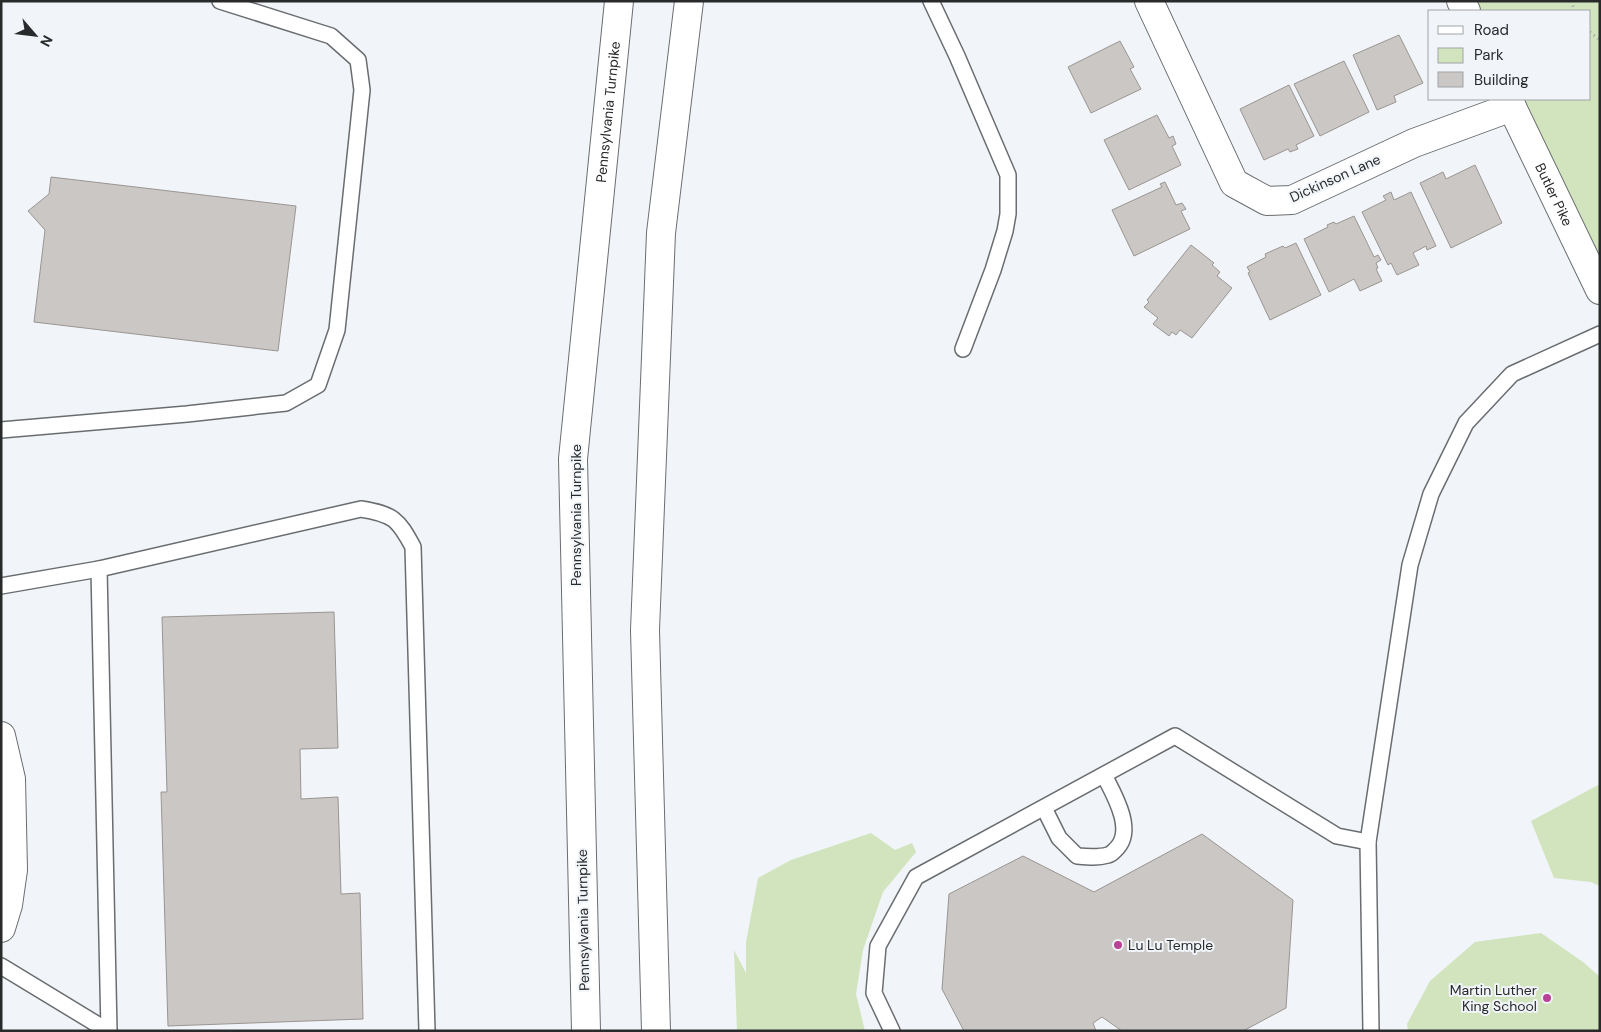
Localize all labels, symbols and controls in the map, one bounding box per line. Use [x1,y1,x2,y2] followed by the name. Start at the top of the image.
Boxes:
[10,10,60,60] north arrow
[1428,10,1591,100] legend
[1474,20,1509,40] text: Road
[36,32,57,50] text: N
[592,40,624,183] street label: Pennsylvania Turnpike
[1474,45,1504,65] text: Park
[1474,70,1529,90] text: Building
[1287,150,1383,206] street label: Dickinson Lane
[1531,160,1577,229] street label: Butler Pike
[567,444,585,586] street label: Pennsylvania Turnpike
[573,849,593,991] street label: Pennsylvania Turnpike
[1128,936,1213,954] place label: Lu Lu Temple
[1112,939,1124,951] marker: Lu Lu Temple
[1450,981,1537,1015] place label: Martin Luther King School
[1541,992,1553,1004] marker: Martin Luther King School

